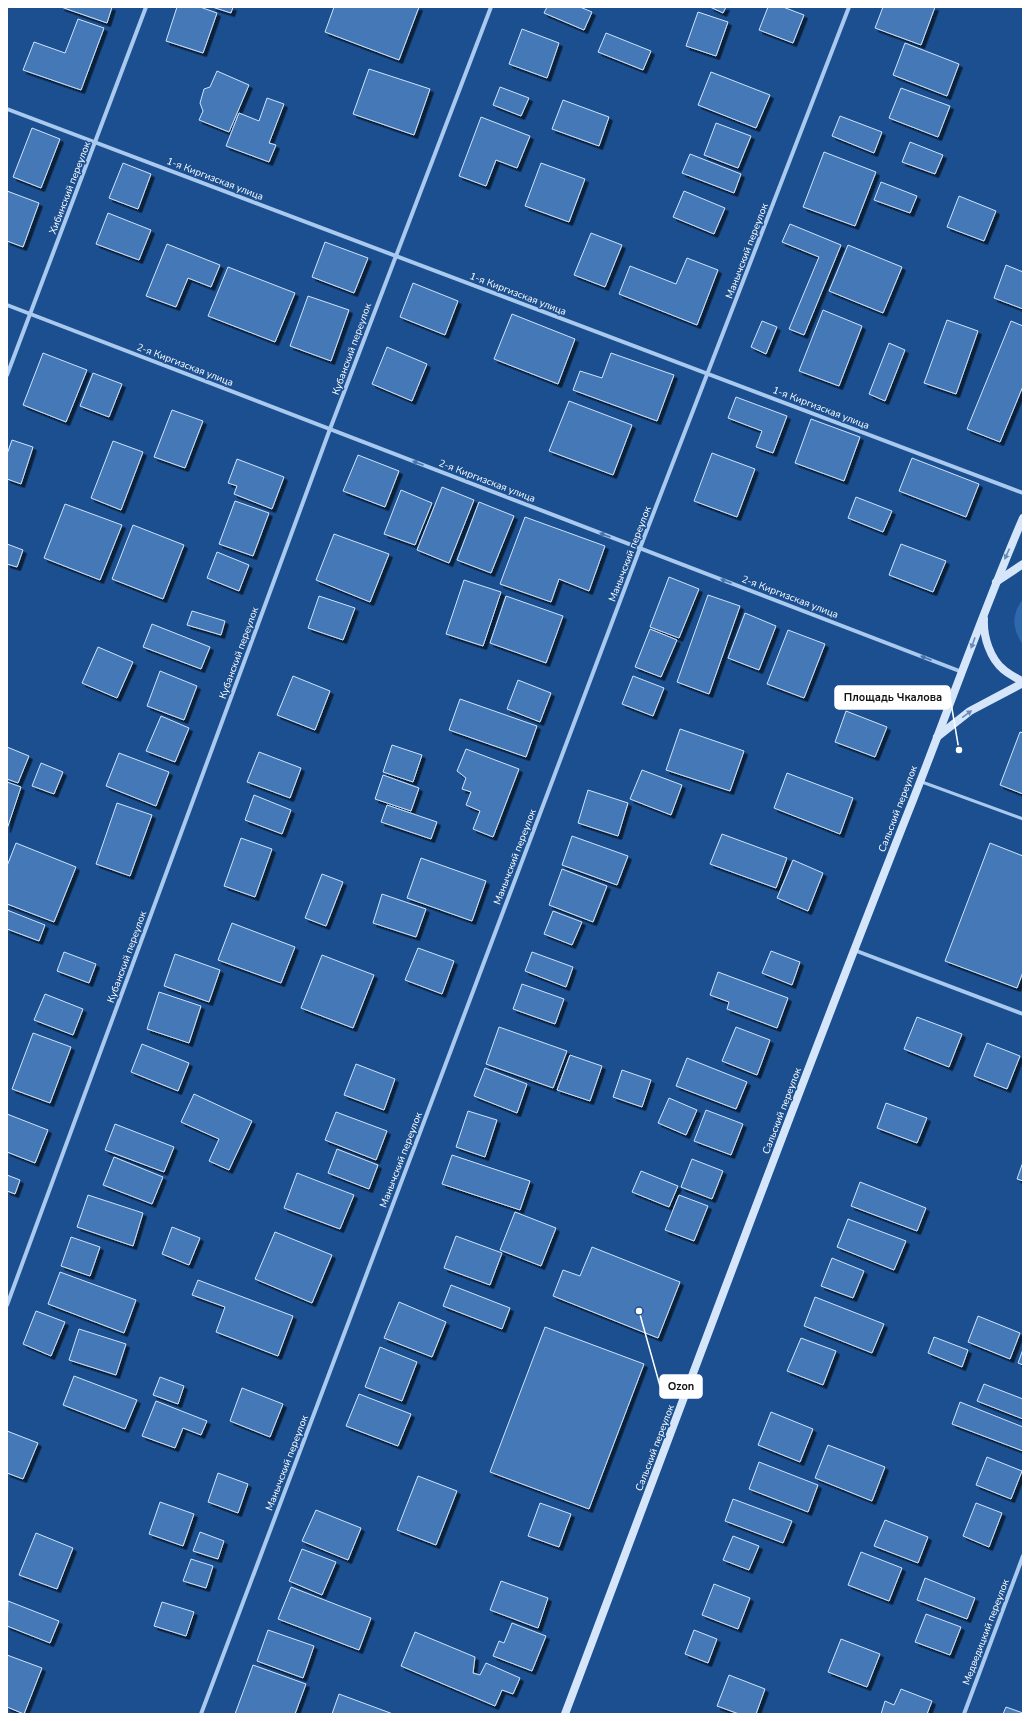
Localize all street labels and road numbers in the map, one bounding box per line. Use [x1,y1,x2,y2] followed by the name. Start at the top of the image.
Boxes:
[46,139,94,236] street label: Хибинский переулок
[165,154,265,204] street label: 1-я Киргизская улица
[722,201,772,301] street label: Манычский переулок
[468,269,568,319] street label: 1-я Киргизская улица
[329,300,375,397] street label: Кубанский переулок
[135,340,235,390] street label: 2-я Киргизская улица
[771,383,871,433] street label: 1-я Киргизская улица
[437,456,537,506] street label: 2-я Киргизская улица
[605,504,655,604] street label: Манычский переулок
[740,572,840,622] street label: 2-я Киргизская улица
[216,604,262,701] street label: Кубанский переулок
[875,763,921,854] street label: Сальский переулок
[490,807,540,907] street label: Манычский переулок
[104,908,150,1005] street label: Кубанский переулок
[759,1065,805,1156] street label: Сальский переулок
[376,1110,426,1210] street label: Манычский переулок
[632,1402,678,1493] street label: Сальский переулок
[262,1413,312,1513] street label: Манычский переулок
[959,1576,1013,1687] street label: Медведицкий переулок

